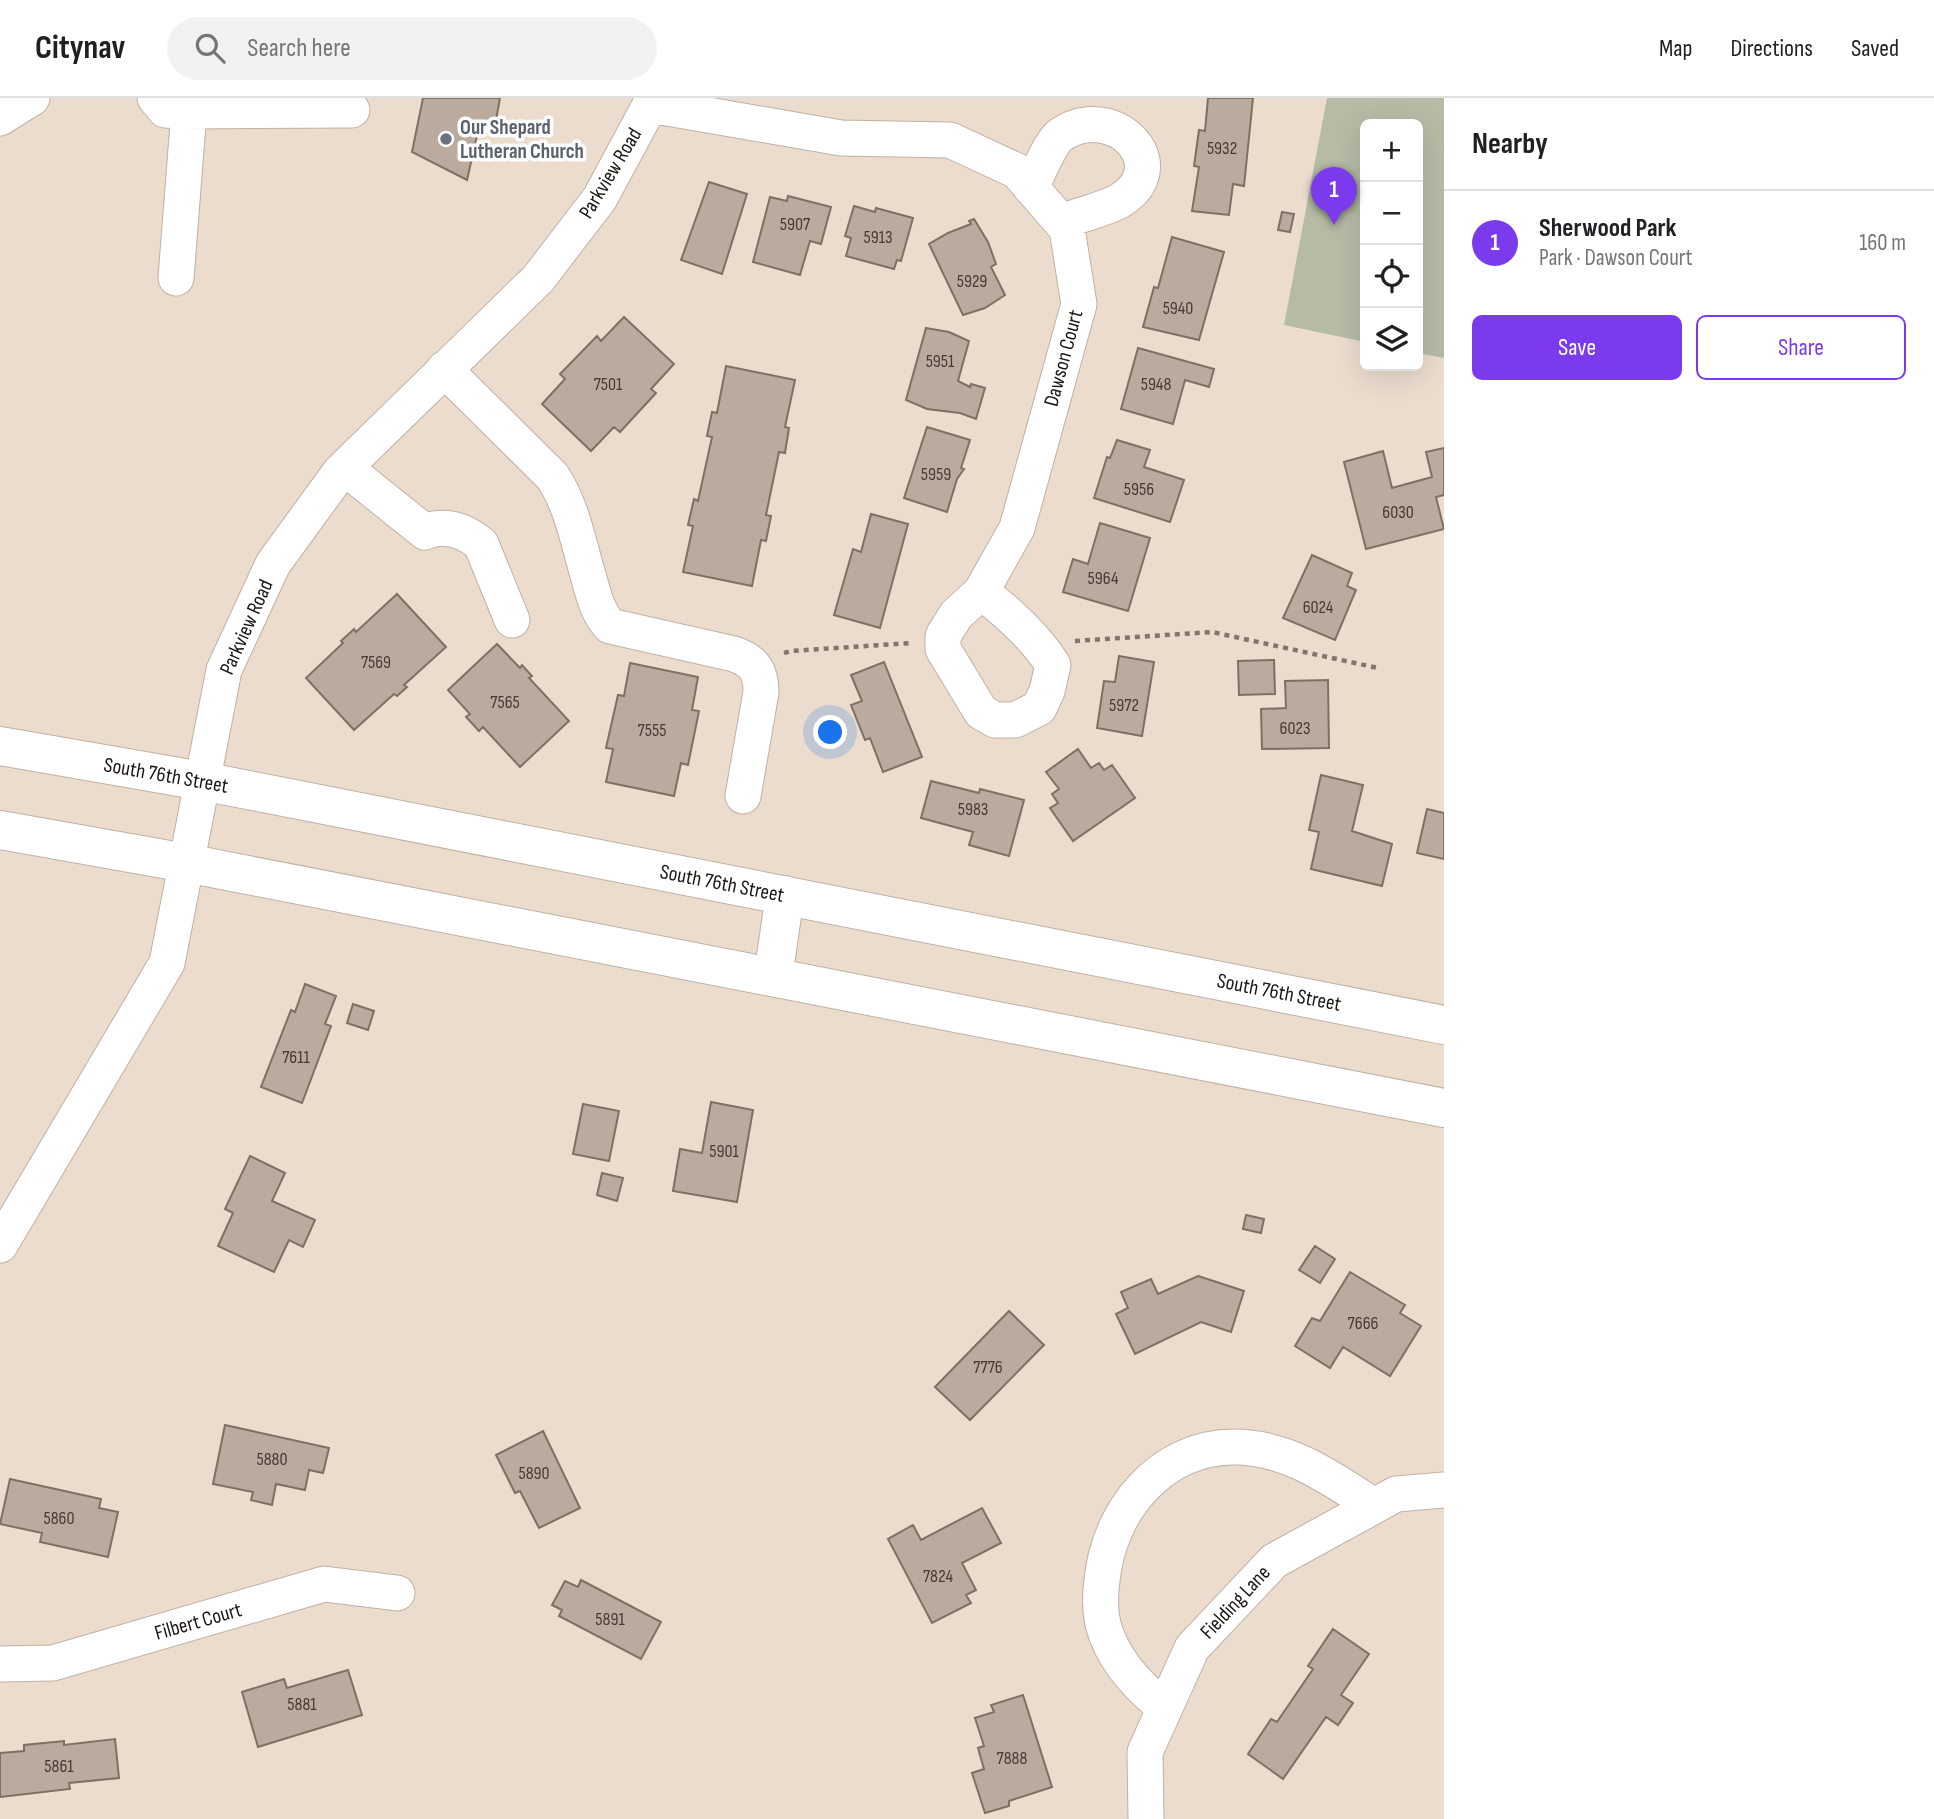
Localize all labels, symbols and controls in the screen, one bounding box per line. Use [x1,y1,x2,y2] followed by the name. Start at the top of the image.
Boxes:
[167,17,657,80] search box
[35,28,125,68] text: Citynav
[191,29,229,67] icon: search
[247,33,351,64] text: Search here
[1659,34,1692,63] text: Map
[1730,34,1813,63] text: Directions
[1851,34,1899,63] text: Saved
[460,115,584,164] place label: Our Shepard Lutheran Church
[1360,119,1423,371] map controls
[1360,119,1423,182] button: +
[574,123,647,223] street label: Parkview Road
[1472,126,1548,162] text: Nearby
[438,131,454,147] marker: Our Shepard Lutheran Church
[1207,138,1237,159] house number: 5932
[1311,167,1357,225] pin: 1
[1360,182,1423,245] button: −
[1539,213,1677,244] text: Sherwood Park
[780,214,811,235] house number: 5907
[863,227,893,248] house number: 5913
[1490,229,1500,257] text: 1
[1859,229,1906,257] text: 160 m
[1539,244,1693,272] text: Park · Dawson Court
[1360,245,1423,308] button: locate
[957,271,987,292] house number: 5929
[1163,298,1193,319] house number: 5940
[1039,307,1088,409] street label: Dawson Court
[1360,308,1423,371] button: layers
[1472,315,1682,380] button: Save
[1696,315,1906,380] button: Share
[926,351,955,372] house number: 5951
[594,374,623,395] house number: 7501
[1141,374,1171,395] house number: 5948
[921,464,951,485] house number: 5959
[1124,479,1154,500] house number: 5956
[1382,502,1414,523] house number: 6030
[1088,568,1119,589] house number: 5964
[214,576,278,679] street label: Parkview Road
[1303,597,1334,618] house number: 6024
[361,652,391,673] house number: 7569
[490,692,520,713] house number: 7565
[1109,695,1139,716] house number: 5972
[813,715,847,749] your location
[1280,718,1310,739] house number: 6023
[638,720,666,741] house number: 7555
[102,752,230,799] street label: South 76th Street
[958,799,988,820] house number: 5983
[658,859,786,908] street label: South 76th Street
[1215,968,1343,1017] street label: South 76th Street
[282,1047,311,1068] house number: 7611
[709,1141,739,1162] house number: 5901
[1348,1313,1379,1334] house number: 7666
[973,1357,1003,1378] house number: 7776
[256,1449,288,1470] house number: 5880
[518,1463,550,1484] house number: 5890
[43,1508,75,1529] house number: 5860
[1195,1560,1276,1644] street label: Fielding Lane
[923,1566,954,1587] house number: 7824
[152,1597,245,1646] street label: Filbert Court
[595,1609,625,1630] house number: 5891
[287,1694,317,1715] house number: 5881
[997,1748,1028,1769] house number: 7888
[44,1756,74,1777] house number: 5861

